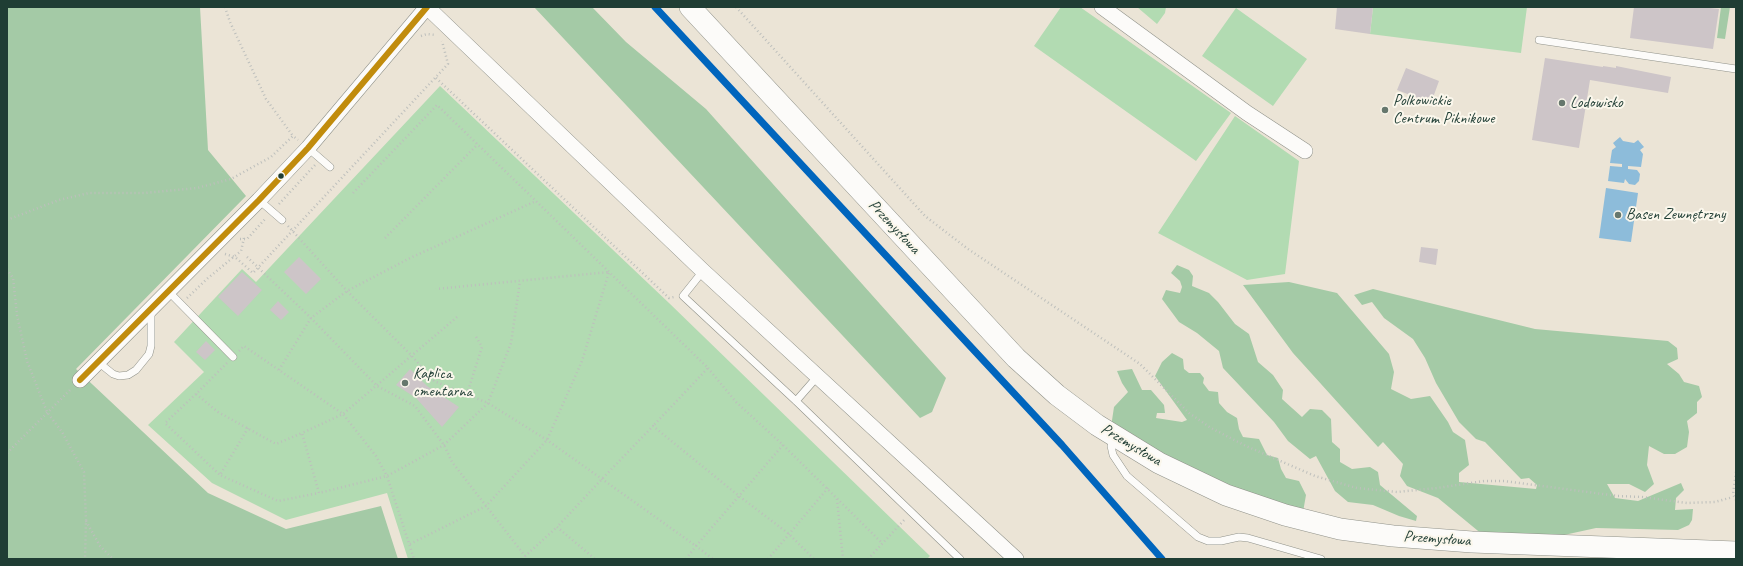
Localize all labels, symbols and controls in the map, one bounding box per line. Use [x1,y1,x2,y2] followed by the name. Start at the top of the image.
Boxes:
[1393,91,1494,129] place label: Polkowickie Centrum Piknikowe
[1570,93,1623,113] place label: Lodowisko
[1557,98,1567,108] marker: Lodowisko
[1380,105,1390,115] marker: Polkowickie Centrum Piknikowe
[276,171,286,181] unlabelled marker
[864,196,924,258] street label: Przemysłowa
[1626,205,1725,225] place label: Basen Zewnętrzny
[1613,210,1623,220] marker: Basen Zewnętrzny
[413,364,472,402] place label: Kaplica cmentarna
[400,378,410,388] marker: Kaplica cmentarna
[1097,419,1165,471] street label: Przemysłowa
[1403,527,1471,551] street label: Przemysłowa

